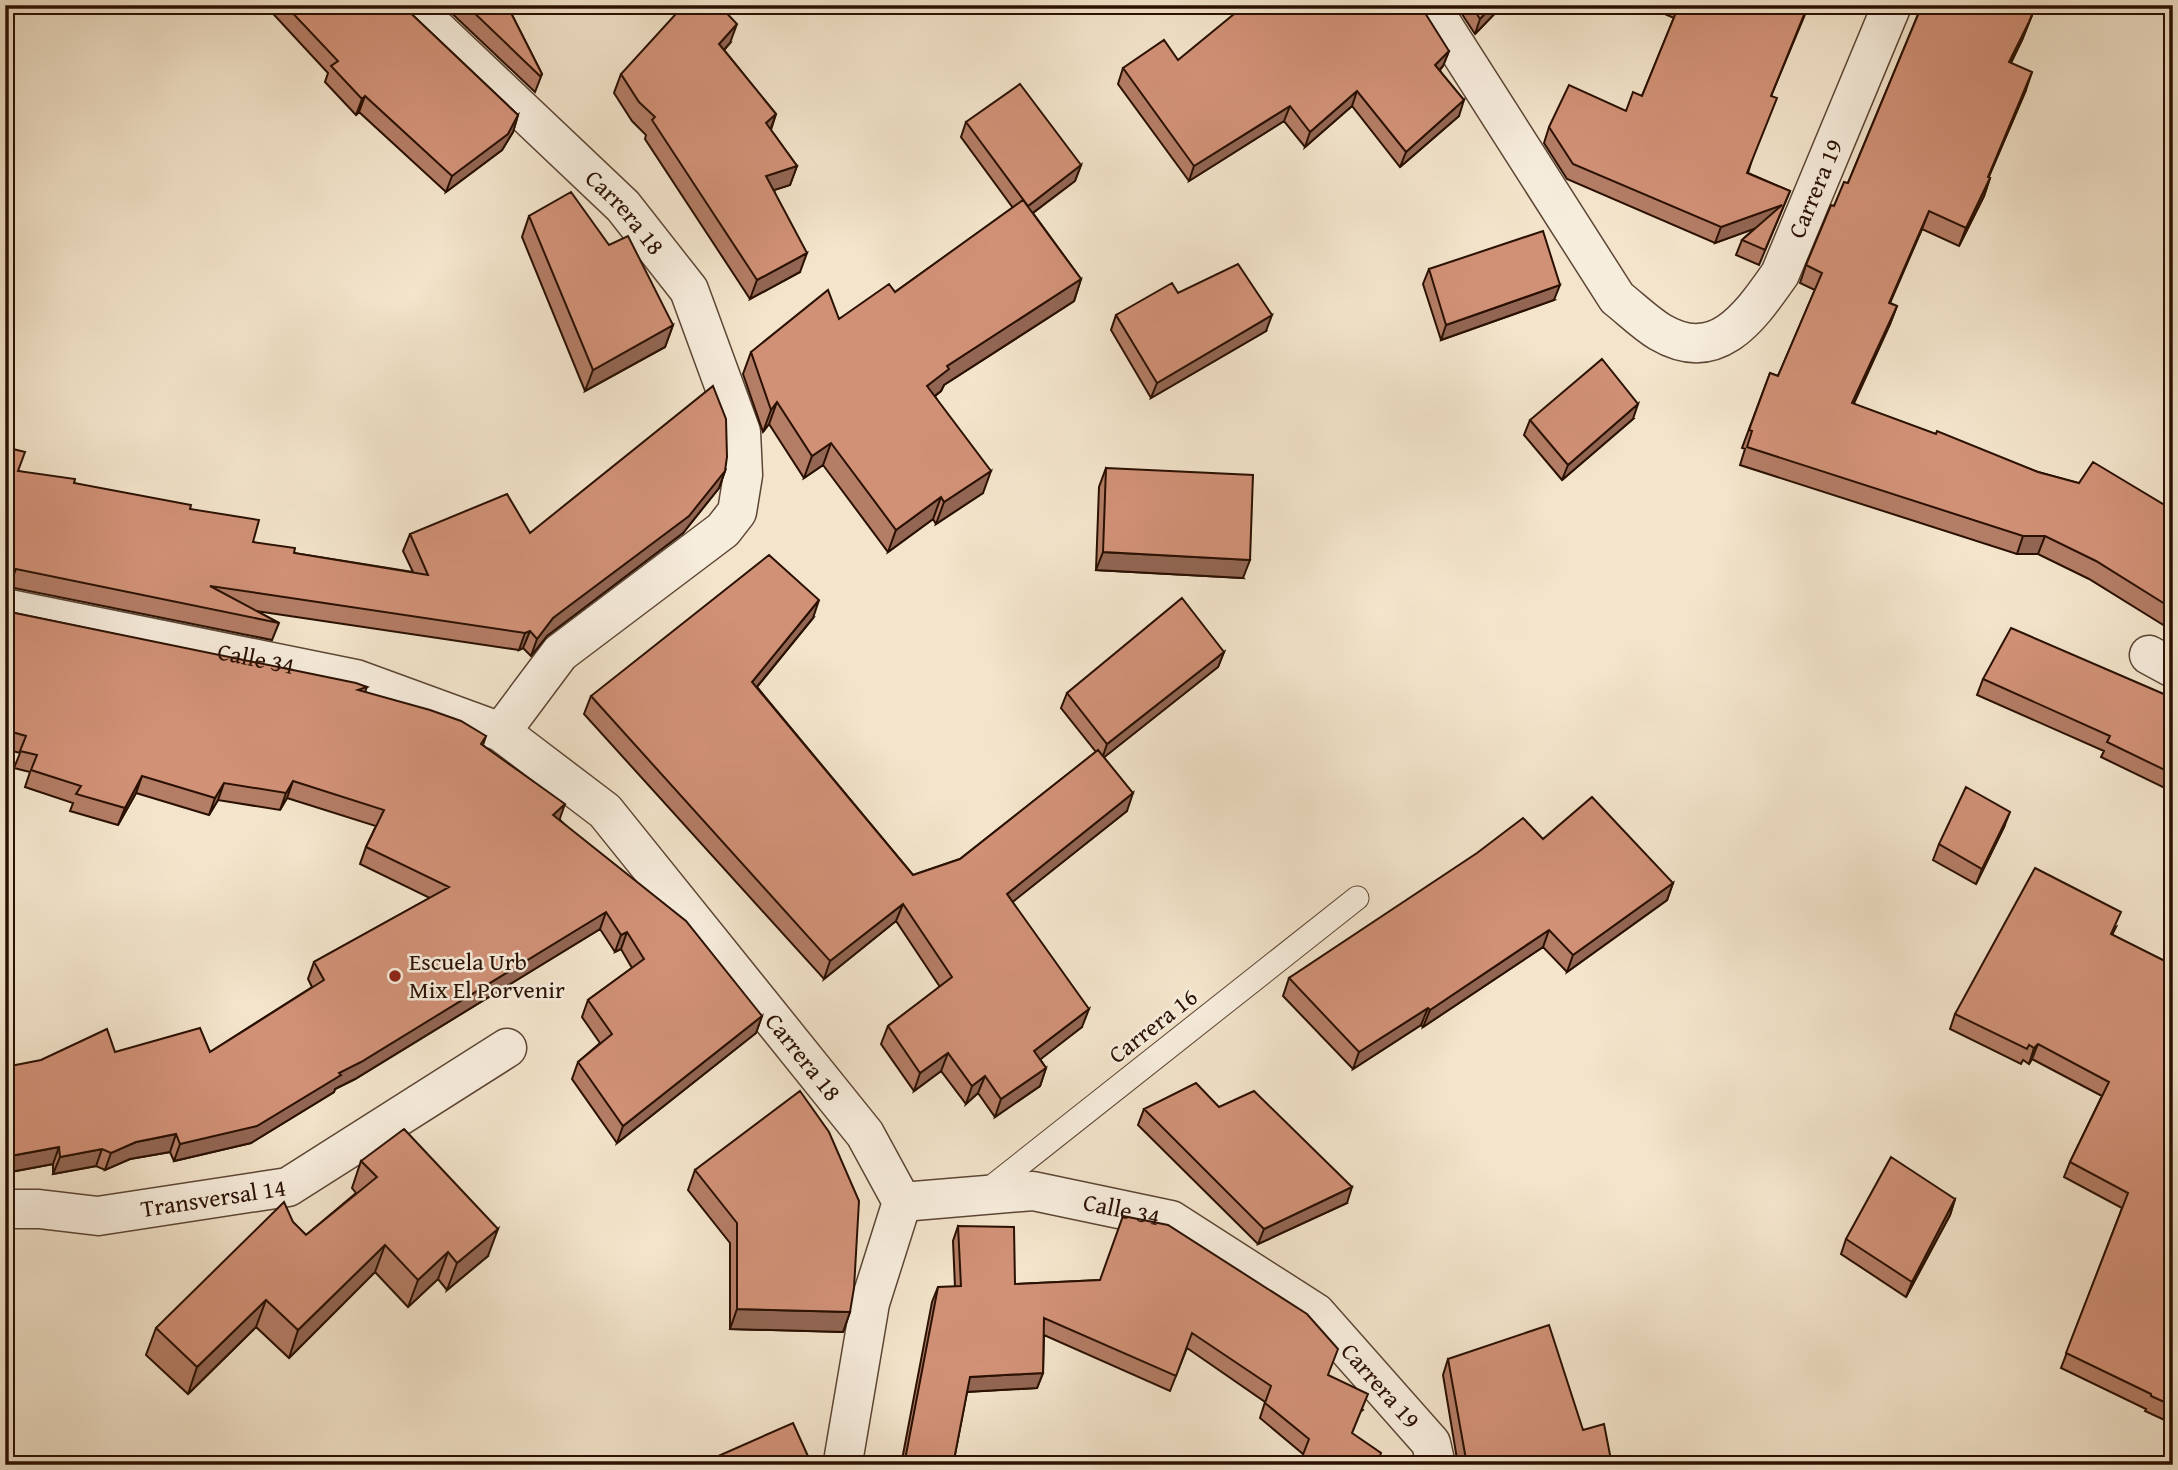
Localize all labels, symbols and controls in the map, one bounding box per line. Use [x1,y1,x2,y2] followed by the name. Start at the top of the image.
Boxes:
[1779,134,1851,244] street label: Carrera 19
[578,161,673,262] street label: Carrera 18
[215,633,298,683] street label: Calle 34
[409,944,565,1007] place label: Escuela Urb Mix El Porvenir
[387,968,403,984] marker: Escuela Urb Mix El Porvenir
[1101,980,1205,1072] street label: Carrera 16
[757,1005,850,1108] street label: Carrera 18
[138,1170,288,1226] street label: Transversal 14
[1080,1184,1163,1234] street label: Calle 34
[1333,1335,1429,1436] street label: Carrera 19

